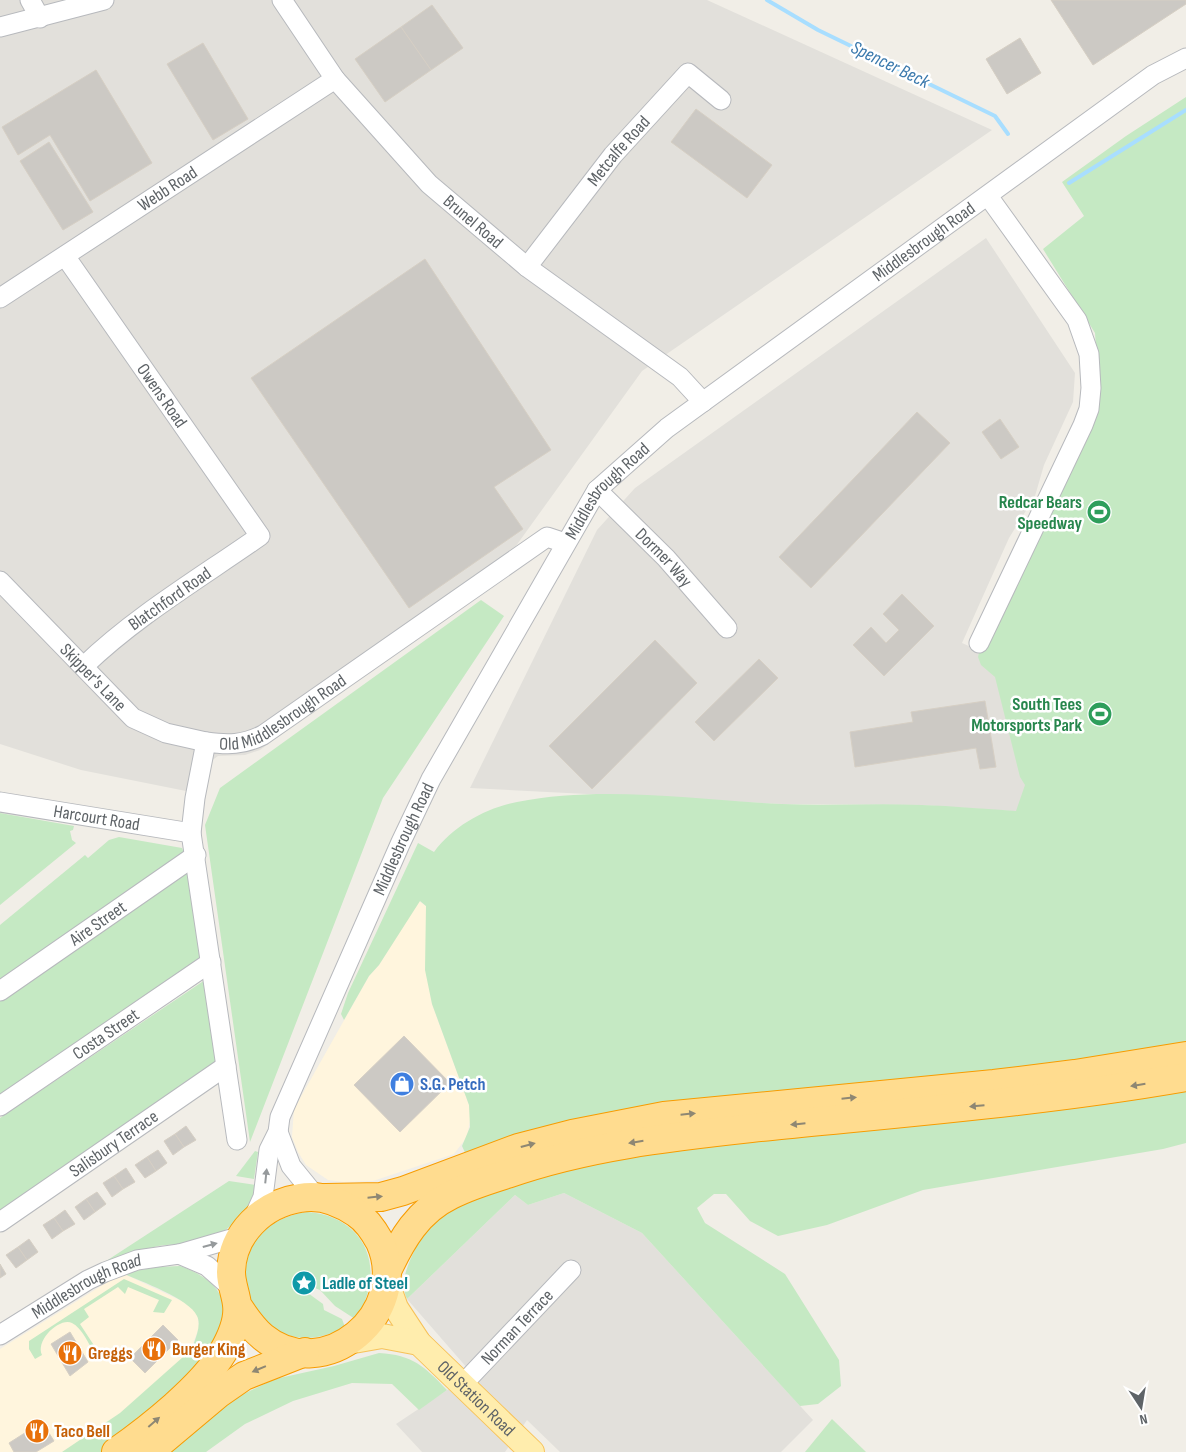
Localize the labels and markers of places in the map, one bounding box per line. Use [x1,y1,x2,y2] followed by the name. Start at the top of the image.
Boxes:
[999,492,1083,534] place label: Redcar Bears Speedway
[1086,499,1112,525] sports icon: Redcar Bears Speedway
[971,694,1082,736] place label: South Tees Motorsports Park
[1087,701,1113,727] sports icon: South Tees Motorsports Park
[389,1071,415,1097] shop icon: S.G. Petch
[420,1074,485,1095] place label: S.G. Petch
[291,1270,317,1296] place icon: Ladle of Steel
[322,1273,408,1294] place label: Ladle of Steel
[141,1336,167,1362] restaurant icon: Burger King
[172,1339,246,1360] place label: Burger King
[57,1340,83,1366] restaurant icon: Greggs
[88,1343,133,1364] place label: Greggs
[24,1418,50,1444] restaurant icon: Taco Bell
[54,1421,110,1442] place label: Taco Bell

